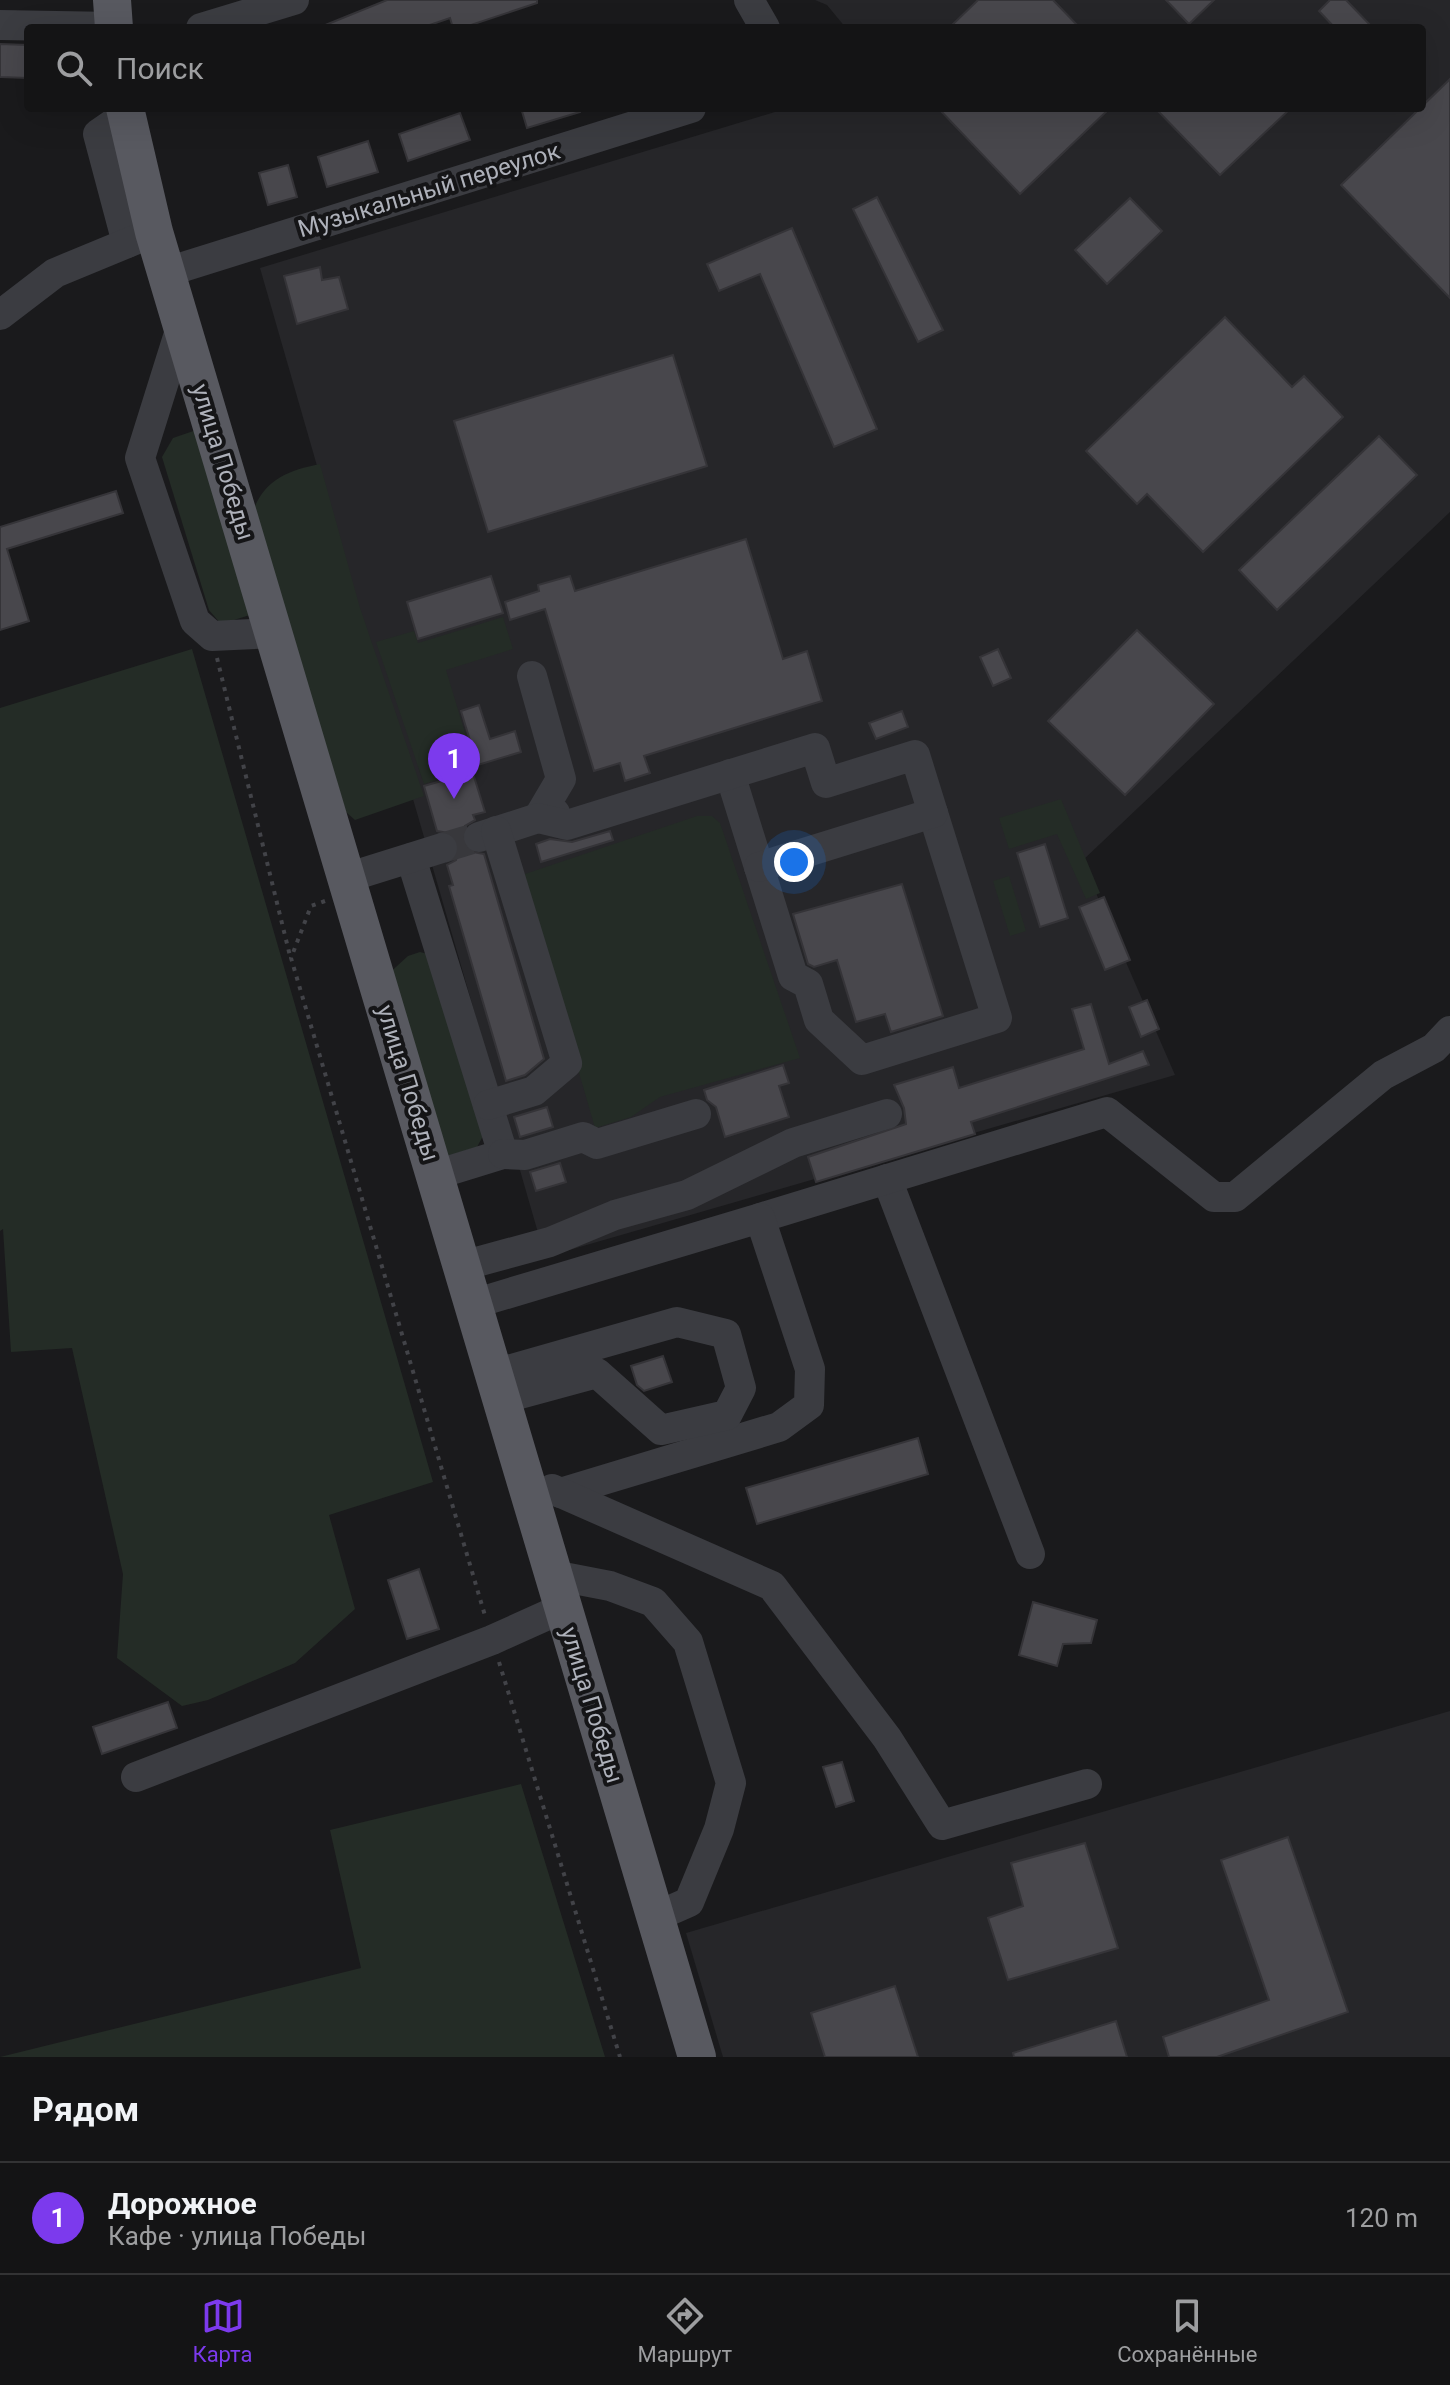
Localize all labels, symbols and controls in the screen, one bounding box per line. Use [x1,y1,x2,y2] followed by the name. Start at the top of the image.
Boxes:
[24,24,1426,112] search box
[52,46,96,90] icon: search
[116,51,204,86] text: Поиск
[295,137,563,243] street label: Музыкальный переулок
[186,381,260,543] street label: улица Победы
[428,733,480,799] pin: 1
[774,842,814,882] your location
[371,1002,445,1164] street label: улица Победы
[555,1624,629,1786] street label: улица Победы
[32,2089,139,2129] text: Рядом
[108,2186,257,2221] text: Дорожное
[51,2203,65,2233] text: 1
[1345,2203,1418,2233] text: 120 m
[108,2221,366,2251] text: Кафе · улица Победы
[193,2294,253,2367] tab: Карта
[638,2294,732,2367] tab: Маршрут
[1117,2294,1257,2367] tab: Сохранённые

